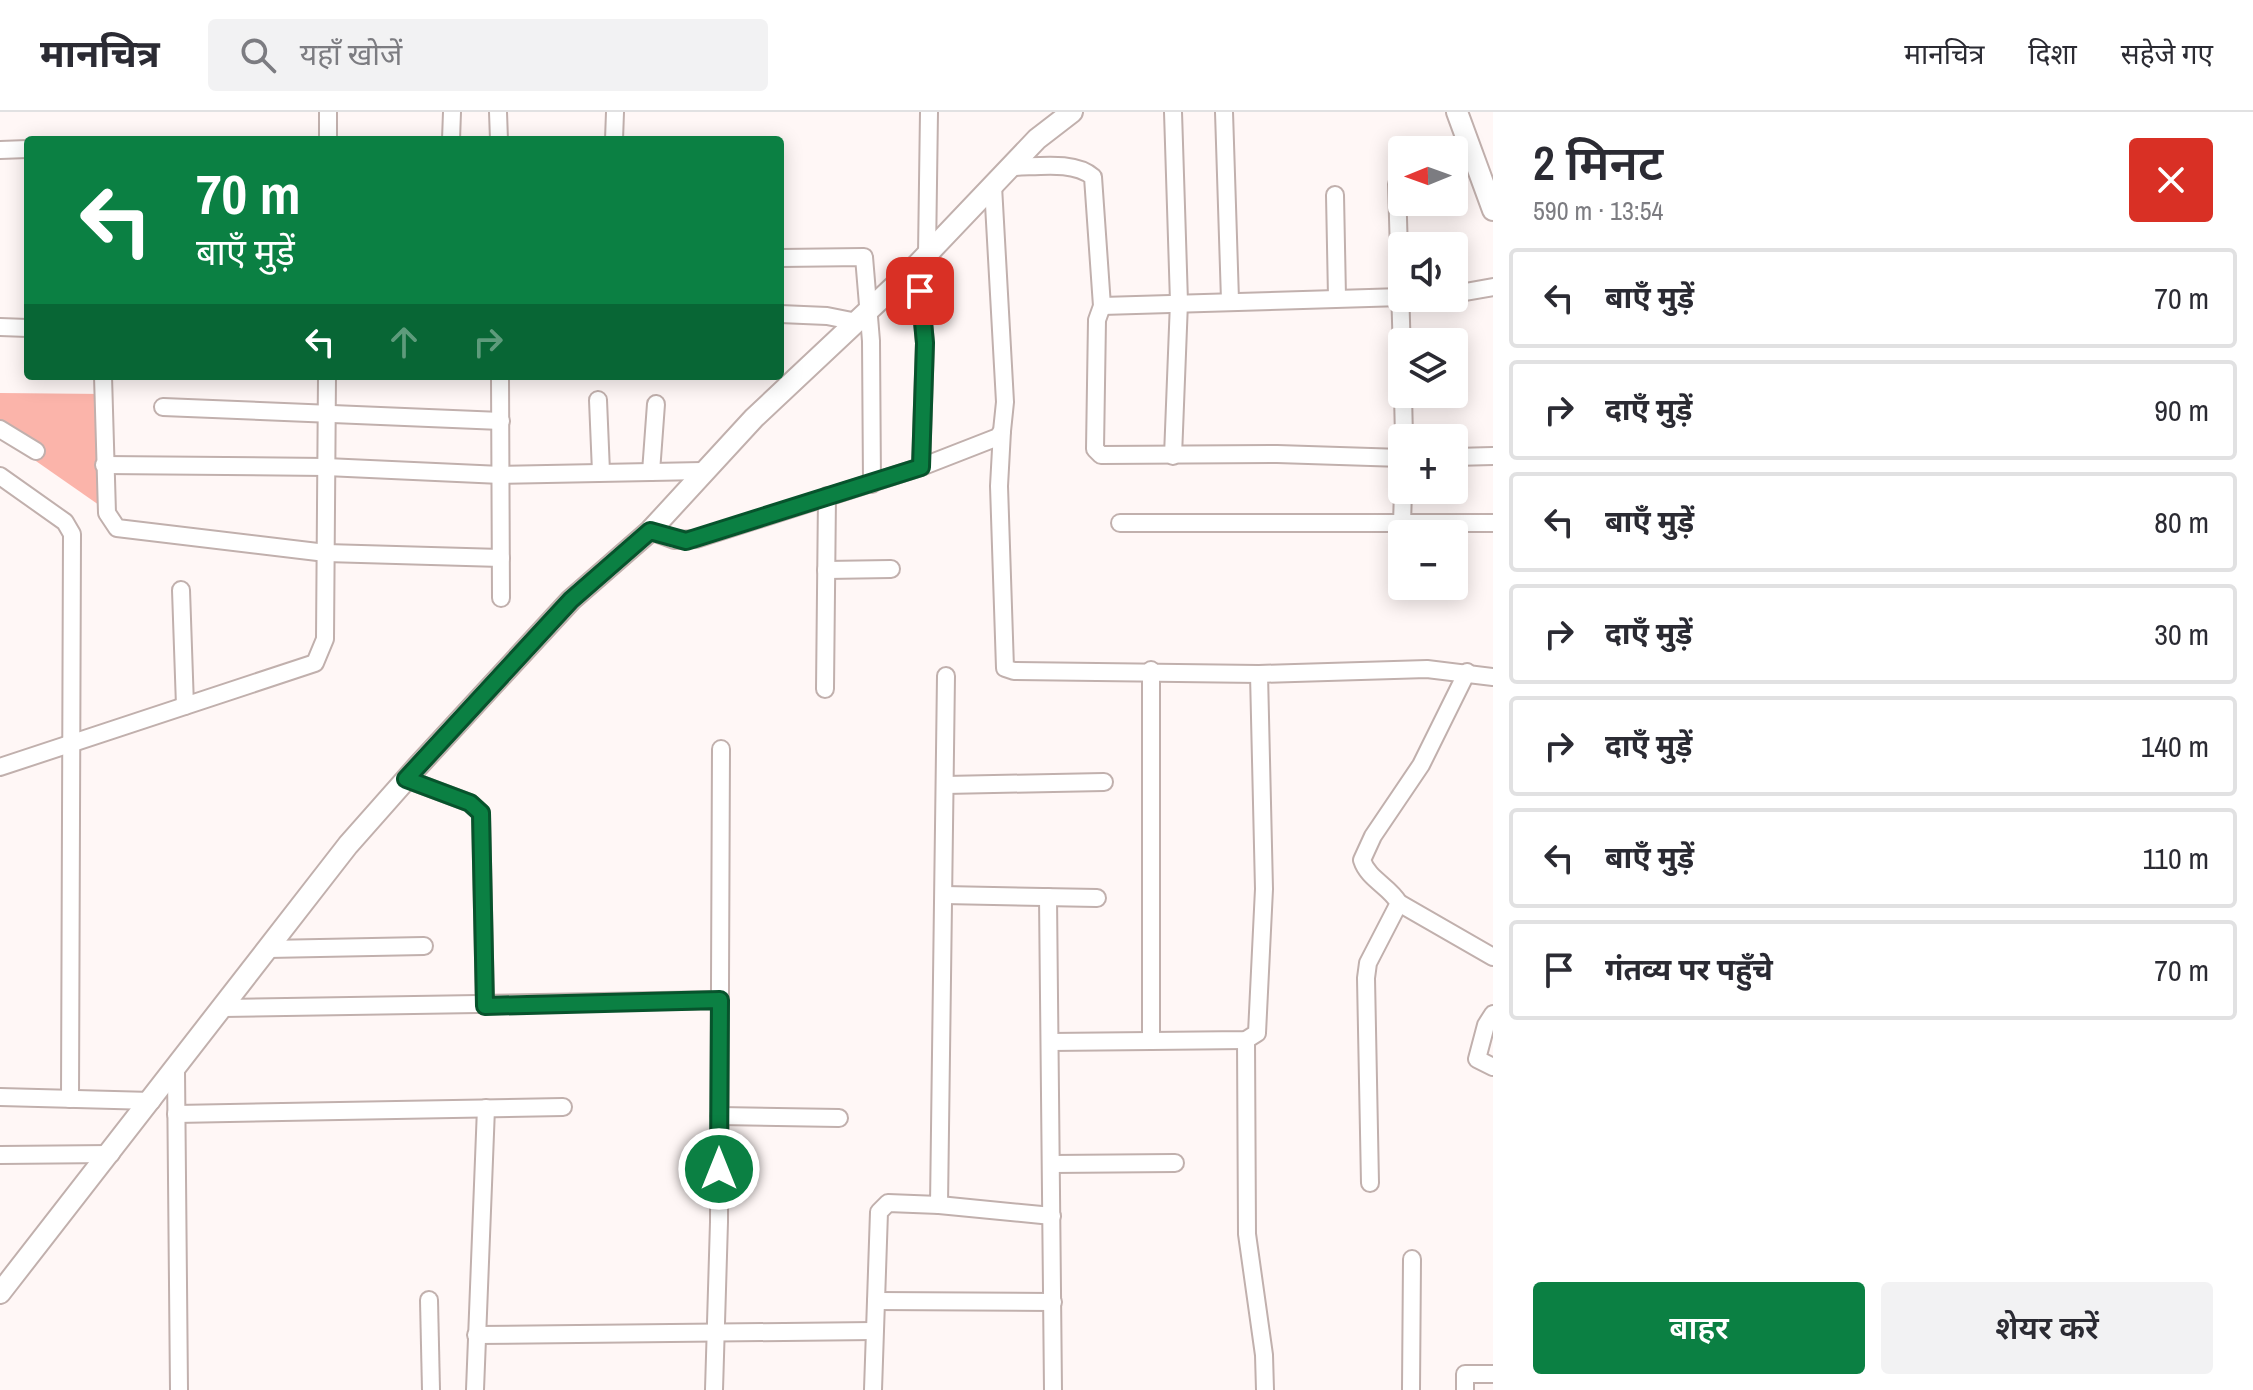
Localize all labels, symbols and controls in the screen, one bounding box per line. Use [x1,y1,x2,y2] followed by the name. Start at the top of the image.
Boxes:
[208,19,768,91] search box
[40,28,160,79] text: मानचित्र
[236,33,280,77] icon: search
[300,34,402,74] text: यहाँ खोजें
[1904,35,1984,73] text: मानचित्र
[2028,35,2077,73] text: दिशा
[2121,35,2213,73] text: सहेजे गए
[1533,130,1663,195] text: 2 मिनट
[1388,136,1468,216] north arrow
[1388,136,1468,600] map controls
[2129,138,2213,222] button: close
[196,156,301,231] text: 70 m
[64,168,168,272] icon: left
[1533,193,1663,228] text: 590 m · 13:54
[196,228,295,276] text: बाएँ मुड़ें
[1388,232,1468,312] button: sound
[886,257,954,325] pin
[898,269,942,313] icon: arrive
[1537,276,1581,320] icon: left
[1605,277,1694,317] text: बाएँ मुड़ें
[2154,278,2209,318] text: 70 m
[298,320,342,364] icon: left
[382,320,426,364] icon: ahead
[466,320,510,364] icon: right
[1388,328,1468,408] button: layers
[1537,388,1581,432] icon: right
[1605,389,1692,429] text: दाएँ मुड़ें
[2154,390,2209,430] text: 90 m
[1388,424,1468,504] button: +
[1537,500,1581,544] icon: left
[1605,501,1694,541] text: बाएँ मुड़ें
[2154,502,2209,542] text: 80 m
[1388,520,1468,600] button: −
[1537,612,1581,656] icon: right
[1605,613,1692,653] text: दाएँ मुड़ें
[2154,614,2209,654] text: 30 m
[1537,724,1581,768] icon: right
[1605,725,1692,765] text: दाएँ मुड़ें
[2141,726,2209,766] text: 140 m
[1537,836,1581,880] icon: left
[1605,837,1694,877] text: बाएँ मुड़ें
[2142,838,2209,878] text: 110 m
[1537,948,1581,992] icon: arrive
[1605,949,1773,989] text: गंतव्य पर पहुँचे
[2154,950,2209,990] text: 70 m
[677,1127,761,1211] position arrow
[1533,1282,1865,1374] button: बाहर
[1881,1282,2213,1374] button: शेयर करें

